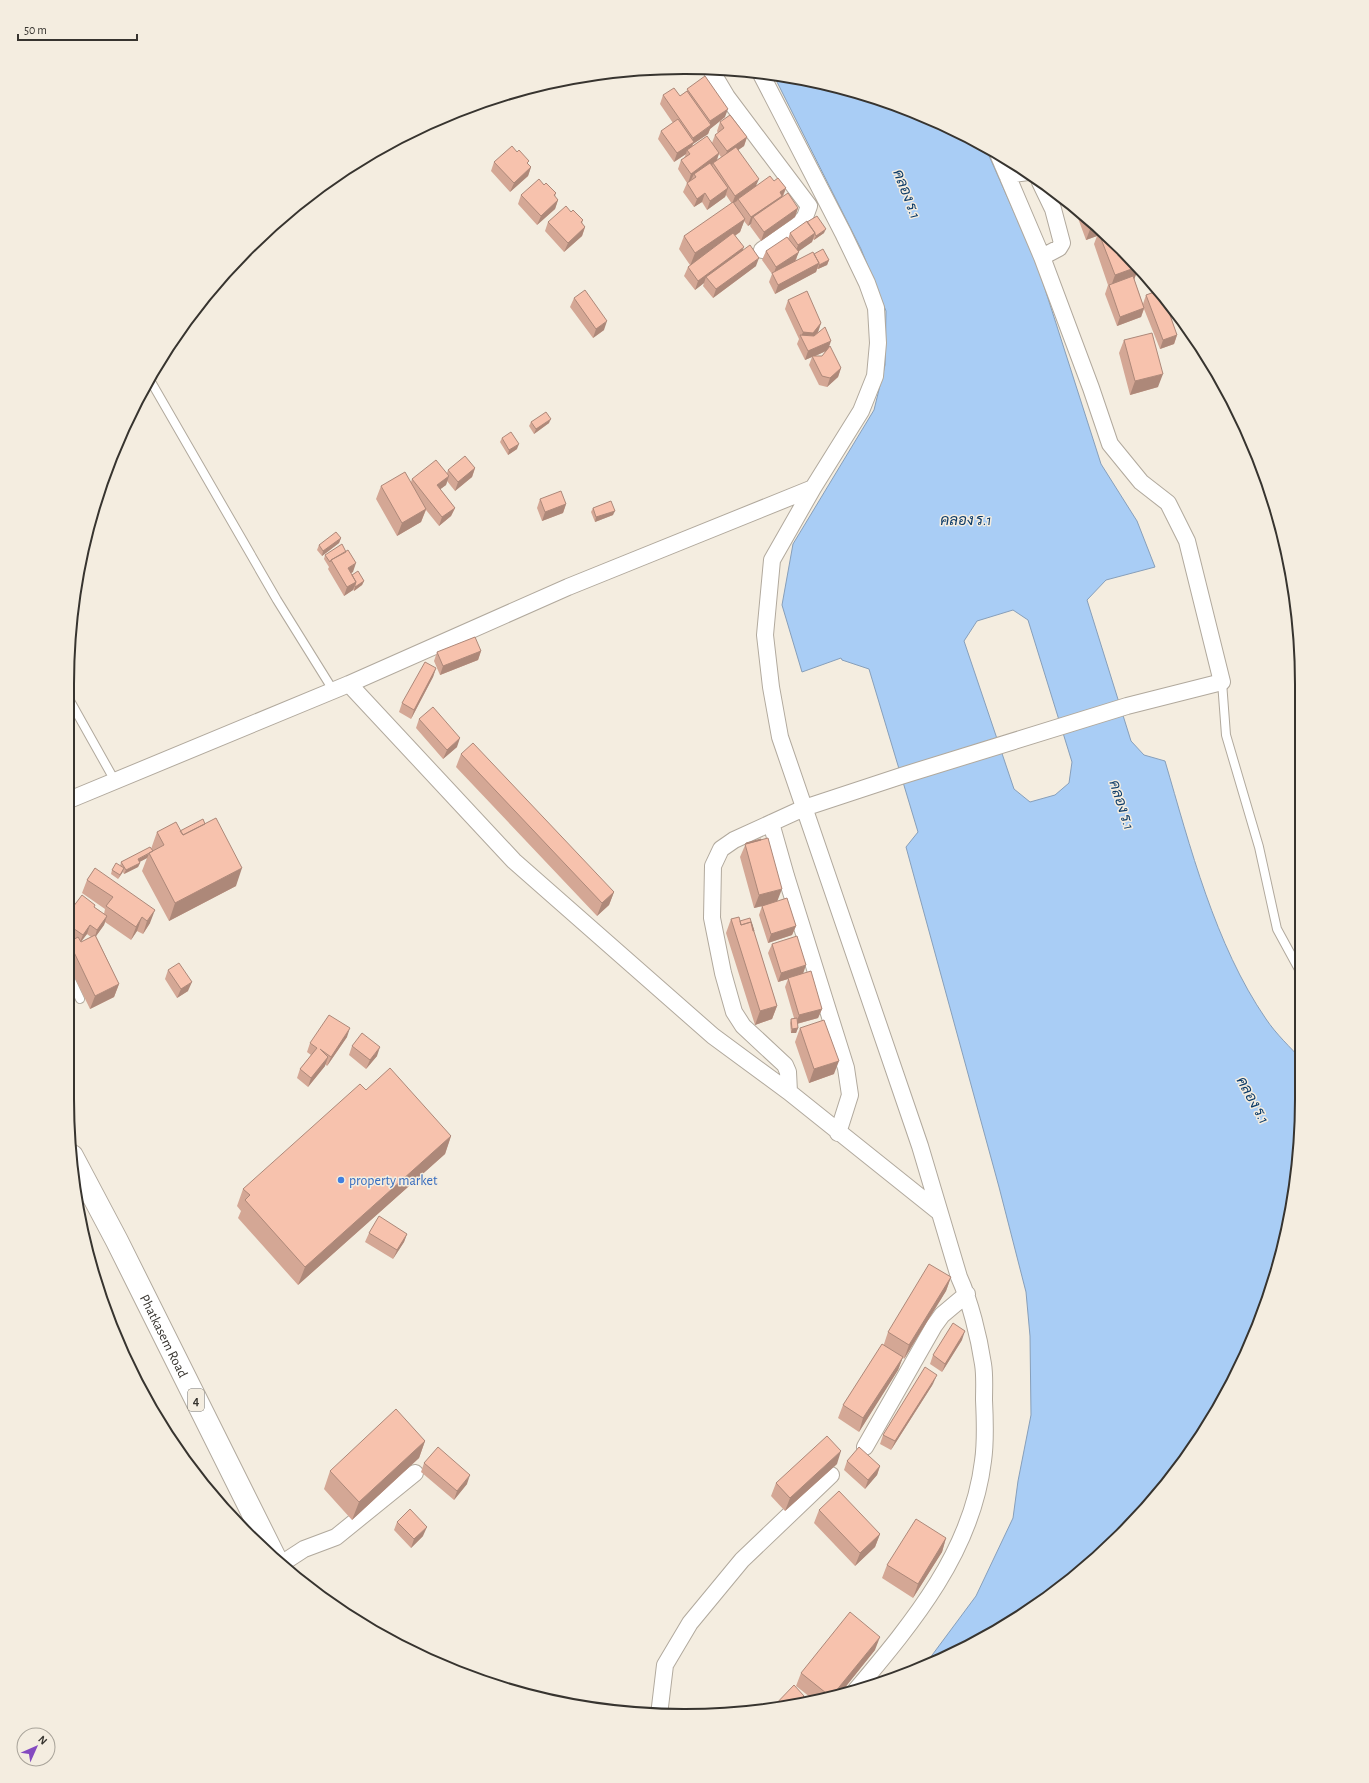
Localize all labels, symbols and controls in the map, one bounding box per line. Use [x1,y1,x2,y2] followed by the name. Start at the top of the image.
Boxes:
[18,16,137,42] scale bar
[24,24,47,36] text: 50 m
[890,167,923,221] water label: คลอง ร.1
[940,513,992,528] water label: คลอง ร.1
[1106,778,1137,832] water label: คลอง ร.1
[1234,1074,1272,1126] water label: คลอง ร.1
[349,1174,438,1188] place label: property market
[336,1175,346,1185] marker: property market
[137,1292,190,1380] street label: Phatkasem Road
[188,1389,204,1411] road number: 4
[16,1727,56,1767] north arrow
[36,1734,49,1747] text: N

